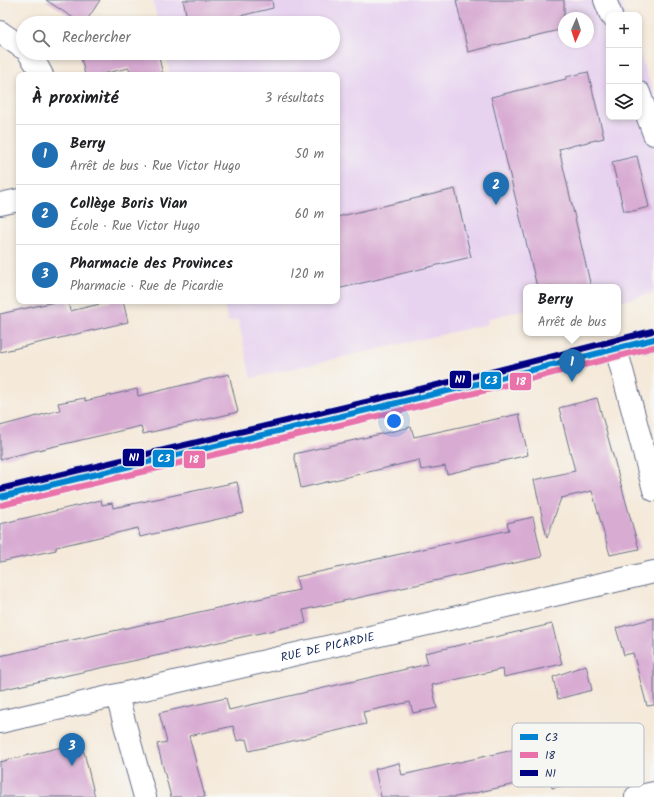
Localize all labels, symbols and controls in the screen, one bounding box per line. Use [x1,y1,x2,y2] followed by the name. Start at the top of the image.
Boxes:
[558,12,594,48] north arrow
[606,12,642,120] map controls
[606,12,642,48] button: +
[16,16,340,60] search box
[62,26,130,50] text: Rechercher
[30,27,52,49] icon: search
[606,48,642,84] button: −
[606,84,642,120] button: layers
[32,85,119,112] text: À proximité
[265,88,324,109] text: 3 résultats
[70,132,105,156] text: Berry
[43,144,47,165] text: 1
[295,144,324,165] text: 50 m
[70,156,240,177] text: Arrêt de bus · Rue Victor Hugo
[483,172,509,205] pin: 2
[70,192,187,216] text: Collège Boris Vian
[41,204,49,225] text: 2
[295,204,324,225] text: 60 m
[70,216,200,237] text: École · Rue Victor Hugo
[70,252,233,276] text: Pharmacie des Provinces
[41,264,49,285] text: 3
[290,264,324,285] text: 120 m
[70,276,223,297] text: Pharmacie · Rue de Picardie
[523,284,621,336] popup
[538,288,573,312] text: Berry
[538,312,606,333] text: Arrêt de bus
[559,349,585,382] pin: 1
[449,370,472,389] line badge: N1
[455,371,466,389] text: N1
[480,371,502,390] line badge: C3
[485,372,497,390] text: C3
[509,372,532,391] line badge: 18
[516,373,526,391] text: 18
[384,411,404,431] your location
[122,448,145,467] line badge: N1
[129,449,140,467] text: N1
[152,449,175,468] line badge: C3
[158,450,170,468] text: C3
[183,450,206,469] line badge: 18
[189,451,199,469] text: 18
[279,627,377,667] street label: RUE DE PICARDIE
[512,723,644,787] legend
[545,729,558,747] text: C3
[59,733,85,766] pin: 3
[545,747,555,765] text: 18
[545,765,556,783] text: N1

